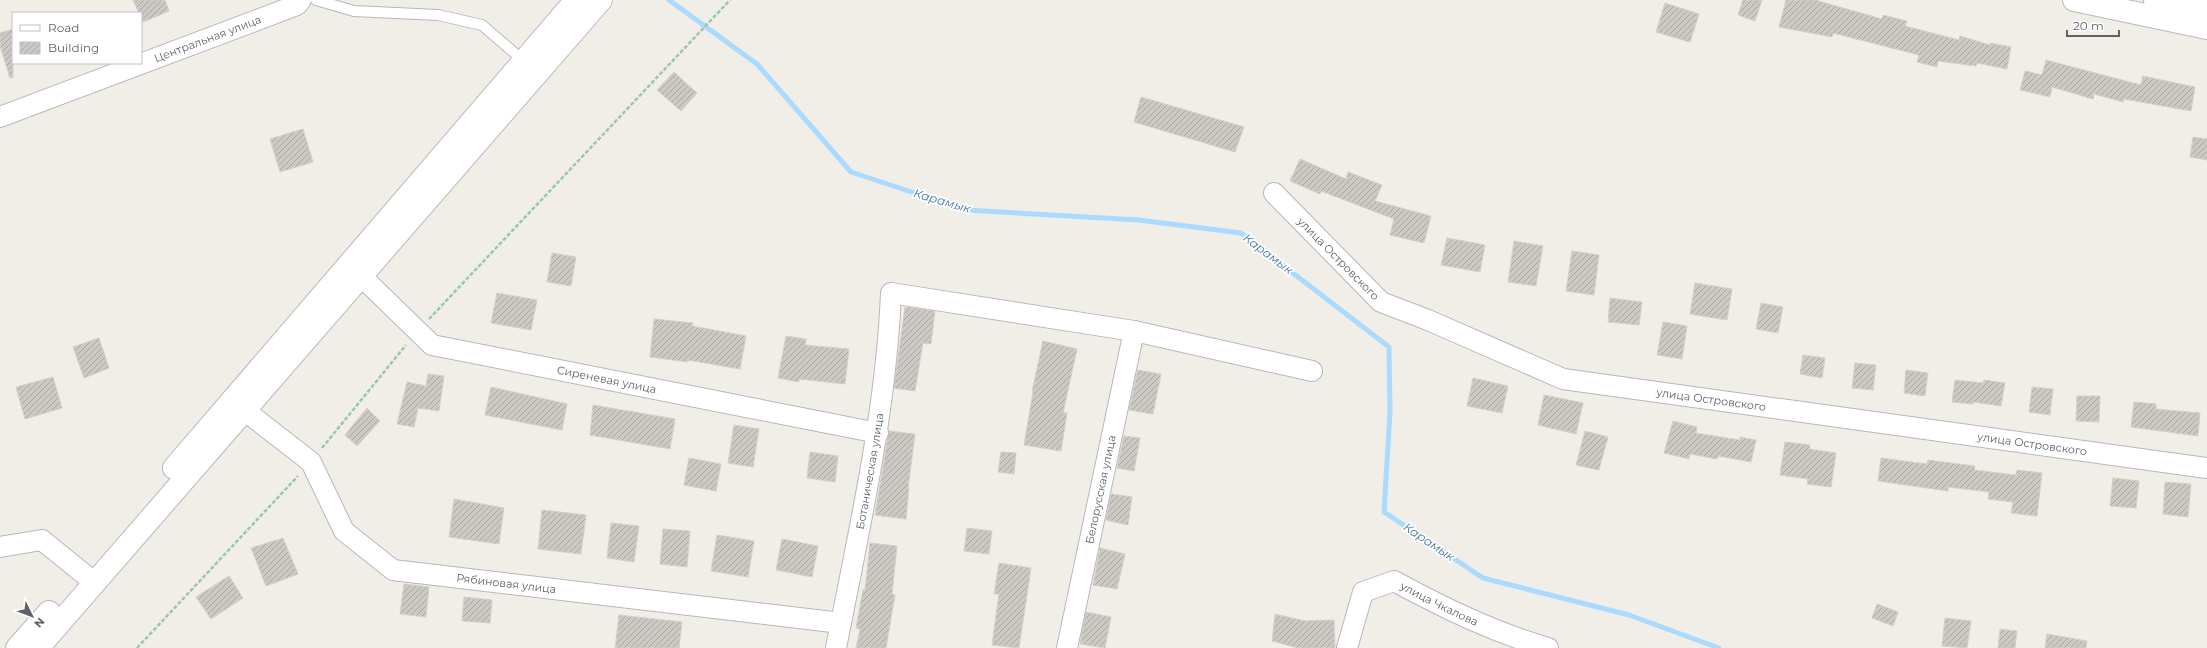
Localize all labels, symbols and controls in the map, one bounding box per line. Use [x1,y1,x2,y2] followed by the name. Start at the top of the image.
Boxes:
[12,12,142,64] legend
[152,12,263,65] street label: Центральная улица
[2067,12,2119,38] scale bar
[2073,18,2104,33] text: 20 m
[48,20,79,35] text: Road
[48,40,99,55] text: Building
[912,185,973,216] water label: Карамык
[1294,214,1382,303] street label: улица Островского
[1240,230,1297,278] water label: Карамык
[556,363,658,396] street label: Сиреневая улица
[1654,385,1767,414] street label: улица Островского
[853,412,886,530] street label: Ботаническая улица
[1975,429,2088,458] street label: улица Островского
[1082,434,1119,545] street label: Белорусская улица
[1401,519,1459,565] water label: Карамык
[456,571,557,596] street label: Рябиновая улица
[1397,578,1480,629] street label: улица Чкалова
[12,596,52,636] north arrow
[31,615,48,631] text: N

